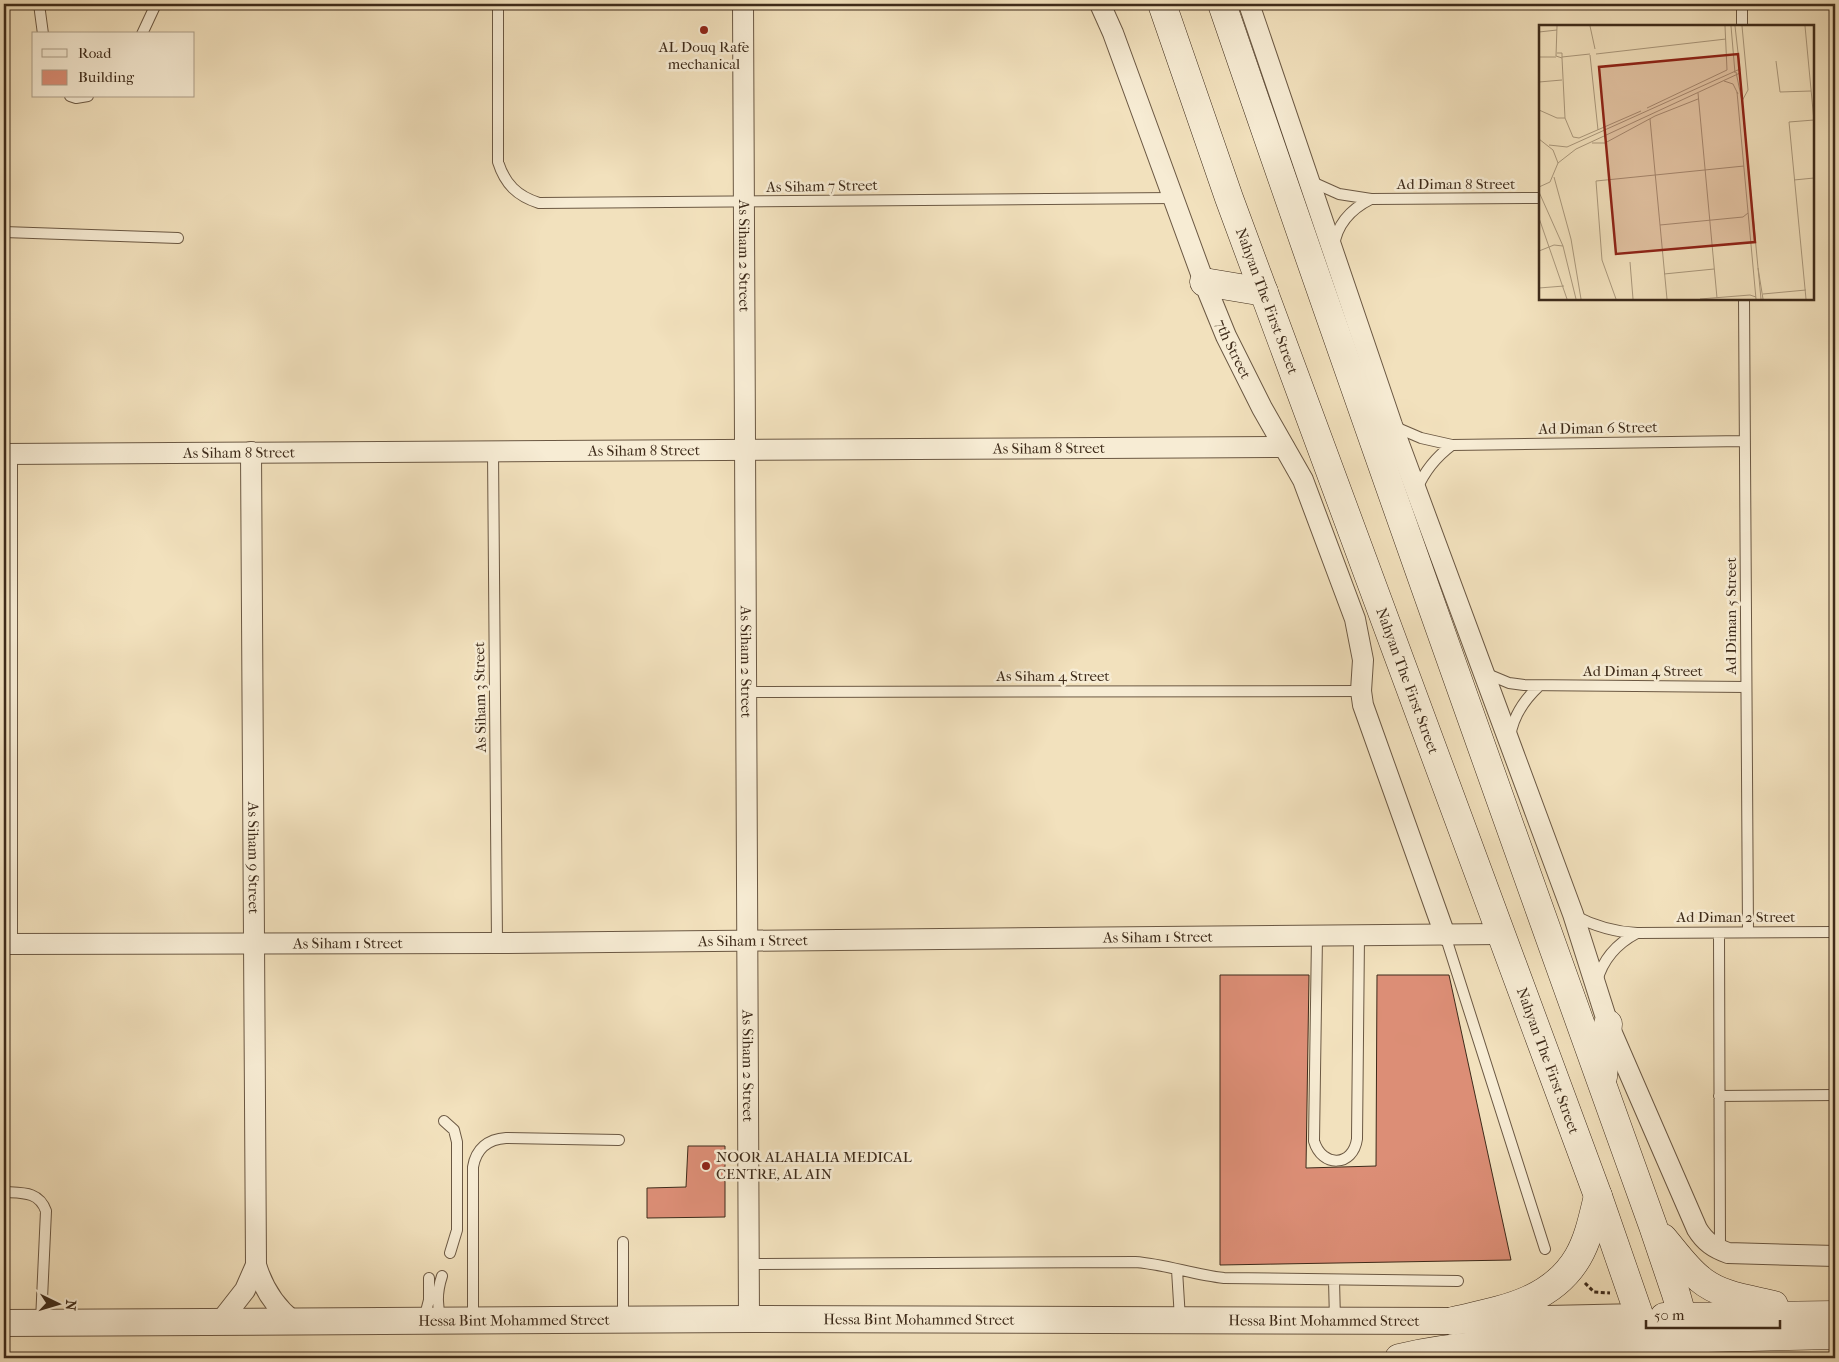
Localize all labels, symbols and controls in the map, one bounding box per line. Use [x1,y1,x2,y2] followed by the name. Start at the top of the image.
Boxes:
[698,24,710,36] marker: AL Douq Rafe mechanical
[1539,25,1814,300] inset map
[32,32,195,98] legend
[658,38,750,73] place label: AL Douq Rafe mechanical
[78,44,112,62] text: Road
[78,68,135,86] text: Building
[1396,175,1516,193] street label: Ad Diman 8 Street
[765,176,879,196] street label: As Siham 7 Street
[735,199,753,313] street label: As Siham 2 Street
[1232,225,1303,377] street label: Nahyan The First Street
[1211,317,1255,382] street label: 7th Street
[1537,418,1658,438] street label: Ad Diman 6 Street
[992,439,1106,458] street label: As Siham 8 Street
[587,441,701,460] street label: As Siham 8 Street
[182,443,296,462] street label: As Siham 8 Street
[1722,557,1740,676] street label: Ad Diman 5 Street
[737,605,755,719] street label: As Siham 2 Street
[1372,605,1443,757] street label: Nahyan The First Street
[470,641,490,753] street label: As Siham 3 Street
[1582,662,1704,680] street label: Ad Diman 4 Street
[995,667,1110,685] street label: As Siham 4 Street
[244,801,263,915] street label: As Siham 9 Street
[1676,908,1796,926] street label: Ad Diman 2 Street
[1102,928,1214,947] street label: As Siham 1 Street
[697,931,809,950] street label: As Siham 1 Street
[292,934,404,952] street label: As Siham 1 Street
[1513,985,1583,1137] street label: Nahyan The First Street
[739,1009,757,1123] street label: As Siham 2 Street
[716,1148,912,1183] place label: NOOR ALAHALIA MEDICAL CENTRE, AL AIN
[700,1160,712,1172] marker: NOOR ALAHALIA MEDICAL CENTRE, AL AIN
[32,1280,82,1330] north arrow
[1646,1297,1780,1329] scale bar
[61,1299,79,1311] text: N
[1654,1306,1685,1324] text: 50 m
[823,1310,1015,1329] street label: Hessa Bint Mohammed Street
[418,1311,610,1330] street label: Hessa Bint Mohammed Street
[1228,1311,1420,1330] street label: Hessa Bint Mohammed Street

